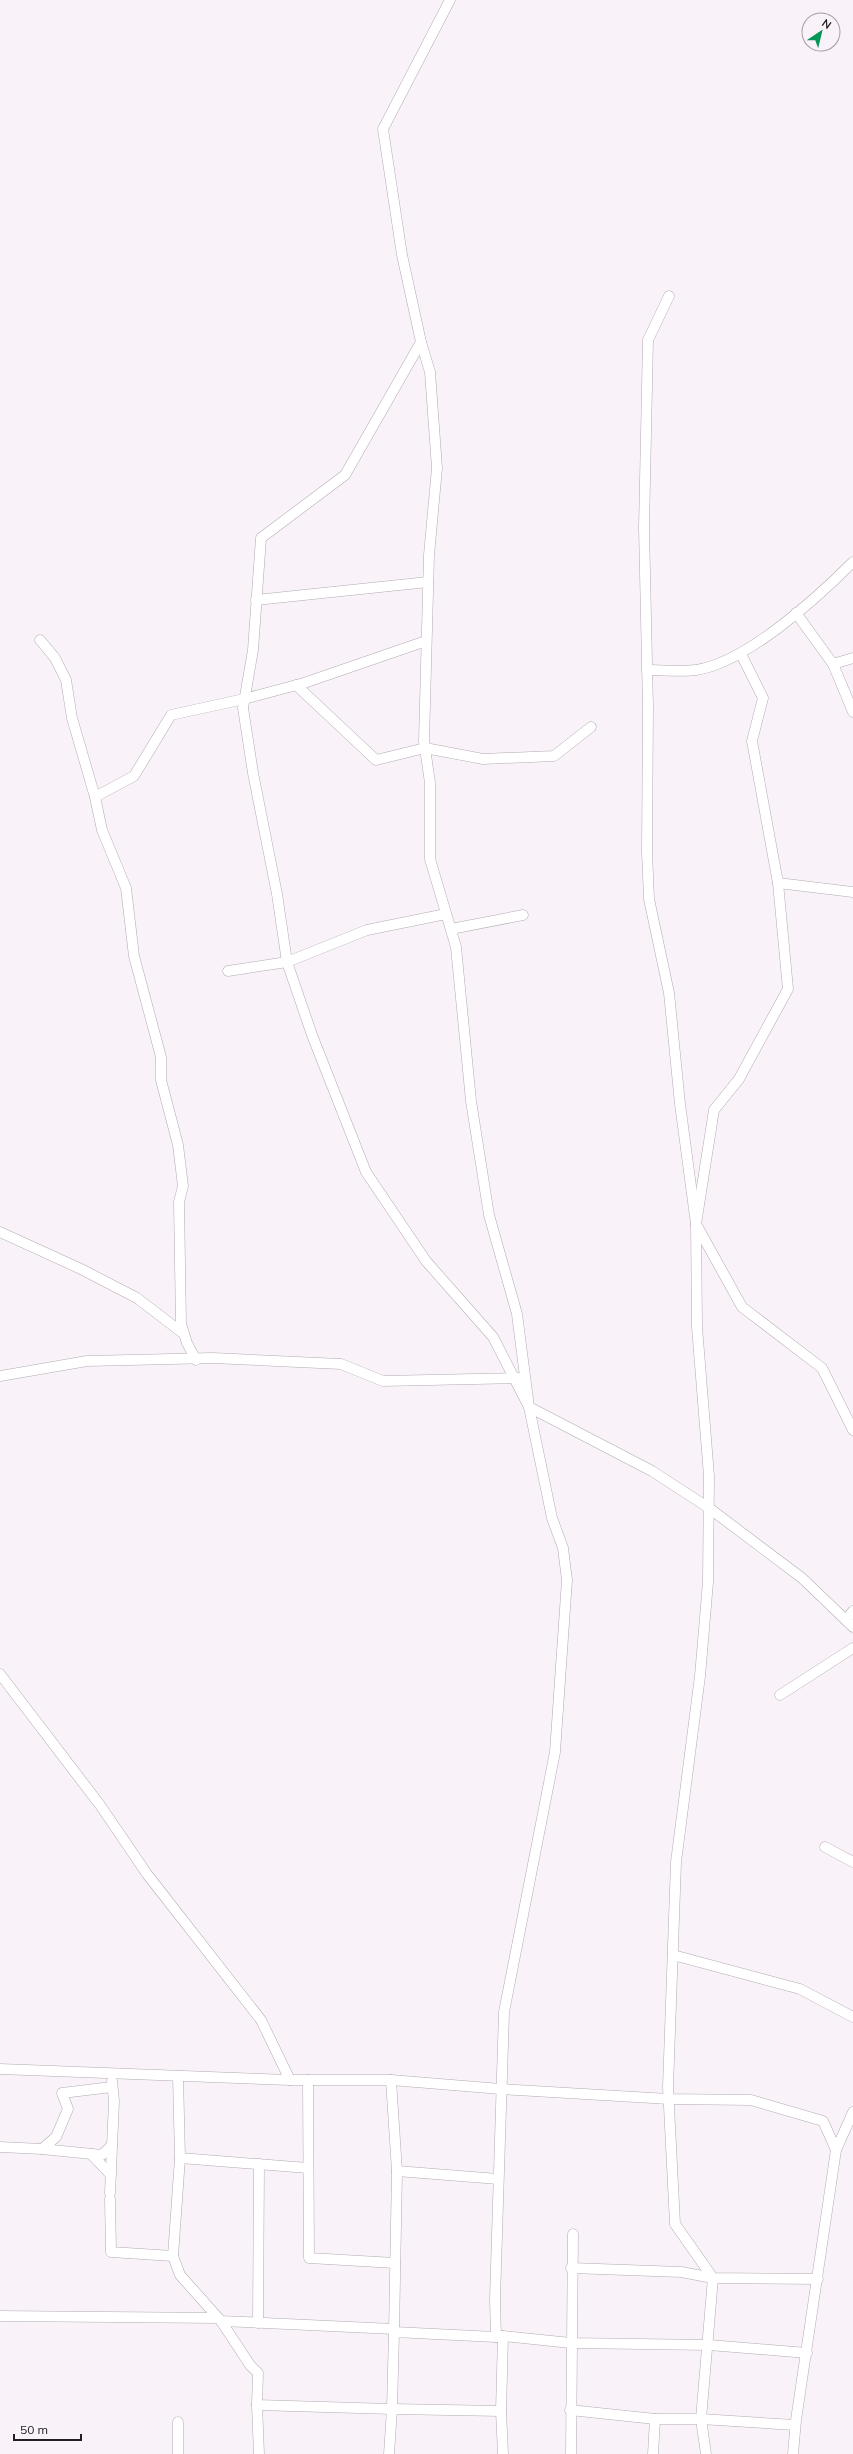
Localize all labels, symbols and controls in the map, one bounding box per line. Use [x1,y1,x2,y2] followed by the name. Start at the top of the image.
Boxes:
[801,12,841,52] north arrow
[819,16,834,32] text: N
[14,2416,81,2442] scale bar
[20,2422,48,2437] text: 50 m

